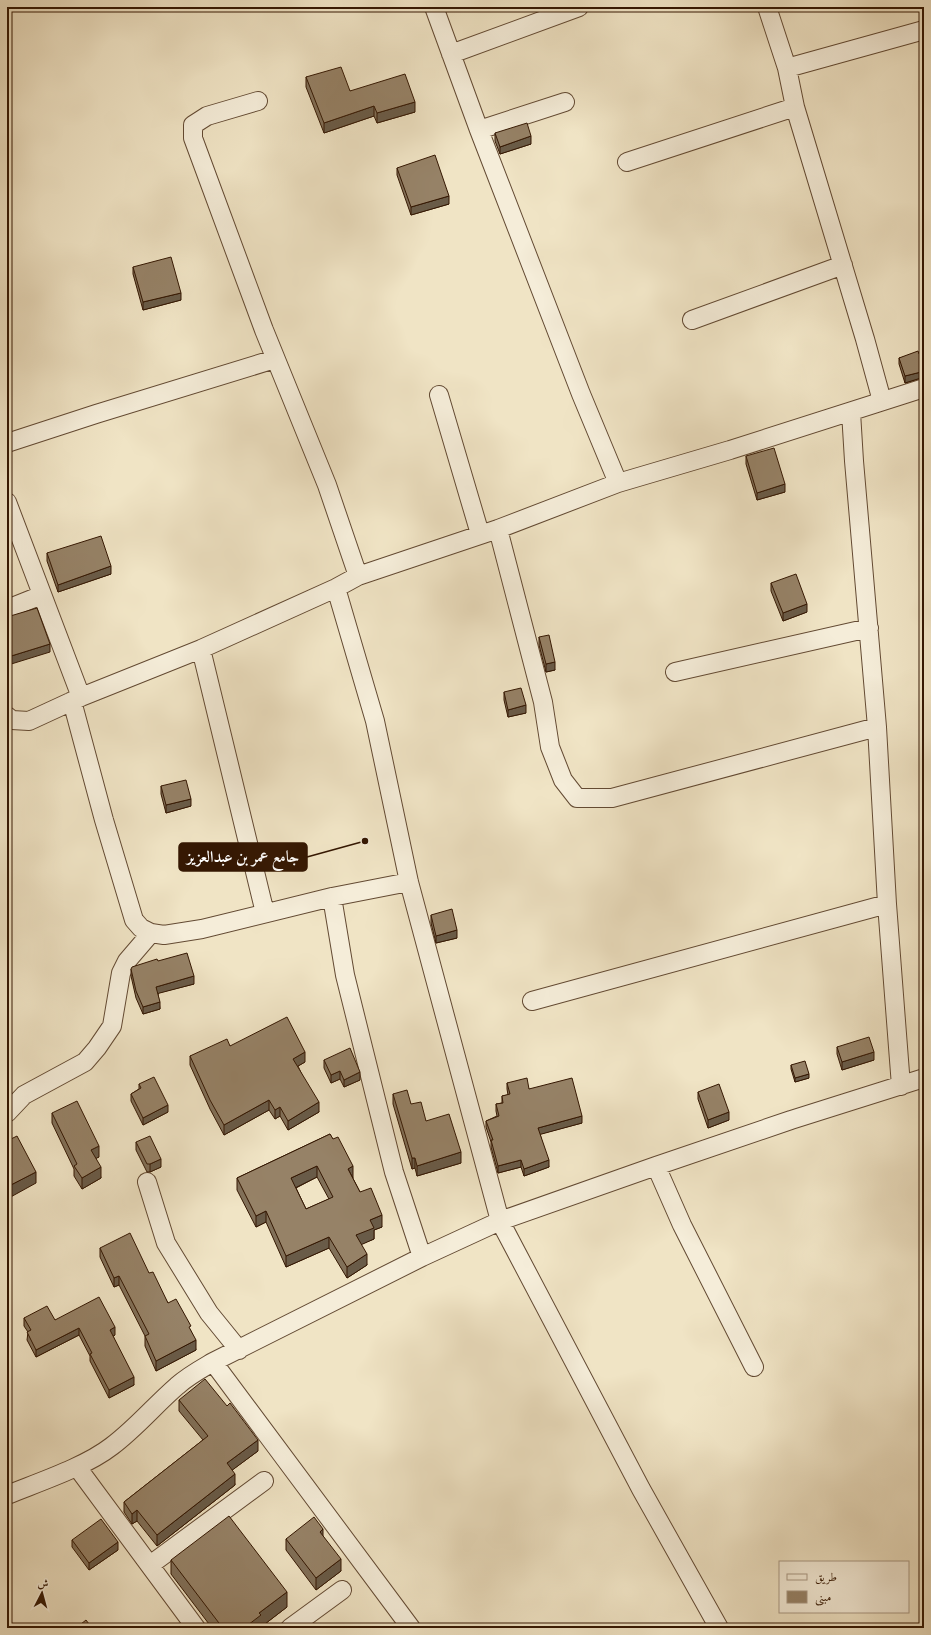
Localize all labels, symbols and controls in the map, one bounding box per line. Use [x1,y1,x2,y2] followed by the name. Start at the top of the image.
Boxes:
[179,843,307,871] callout: جامع عمر بن عبدالعزيز
[185,847,299,872] text: جامع عمر بن عبدالعزيز
[779,1561,909,1613] legend
[815,1570,837,1585] text: طريق
[22,1573,62,1613] north arrow
[37,1577,49,1592] text: ش
[815,1590,831,1606] text: مبنى

